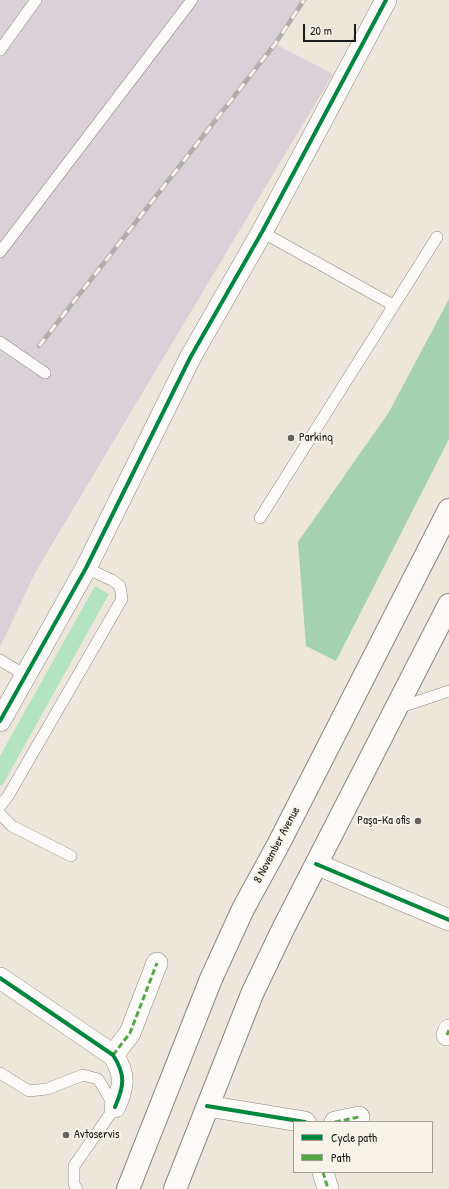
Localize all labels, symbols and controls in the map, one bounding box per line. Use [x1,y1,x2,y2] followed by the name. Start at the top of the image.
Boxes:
[305,16,358,42] scale bar
[310,22,332,39] text: 20 m
[299,431,333,445] place label: Parkinq
[286,433,296,443] marker: Parkinq
[251,804,303,886] street label: 8 November Avenue
[357,814,410,828] place label: Paşa-Ka ofis
[413,816,423,826] marker: Paşa-Ka ofis
[293,1121,433,1173] legend
[74,1128,120,1142] place label: Avtoservis
[331,1129,377,1146] text: Cycle path
[61,1130,71,1140] marker: Avtoservis
[331,1149,351,1166] text: Path

